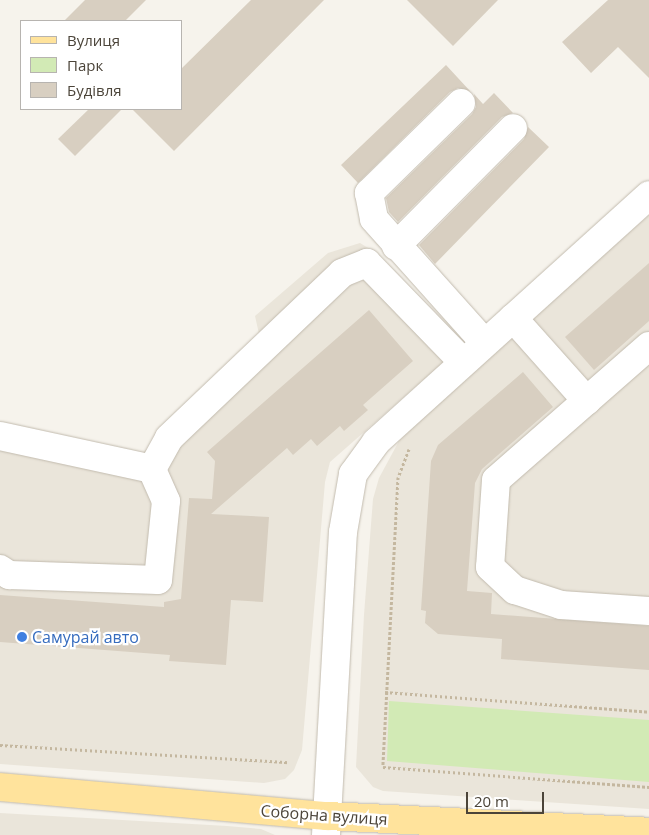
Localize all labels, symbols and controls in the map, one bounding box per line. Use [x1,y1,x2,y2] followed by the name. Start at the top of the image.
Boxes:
[20,20,182,110] legend
[67,30,120,50] text: Вулиця
[67,55,103,75] text: Парк
[67,80,122,100] text: Будівля
[32,627,139,647] place label: Самурай авто
[16,631,28,643] marker: Самурай авто
[469,782,546,814] scale bar
[474,791,509,811] text: 20 m
[260,801,388,829] street label: Соборна вулиця

